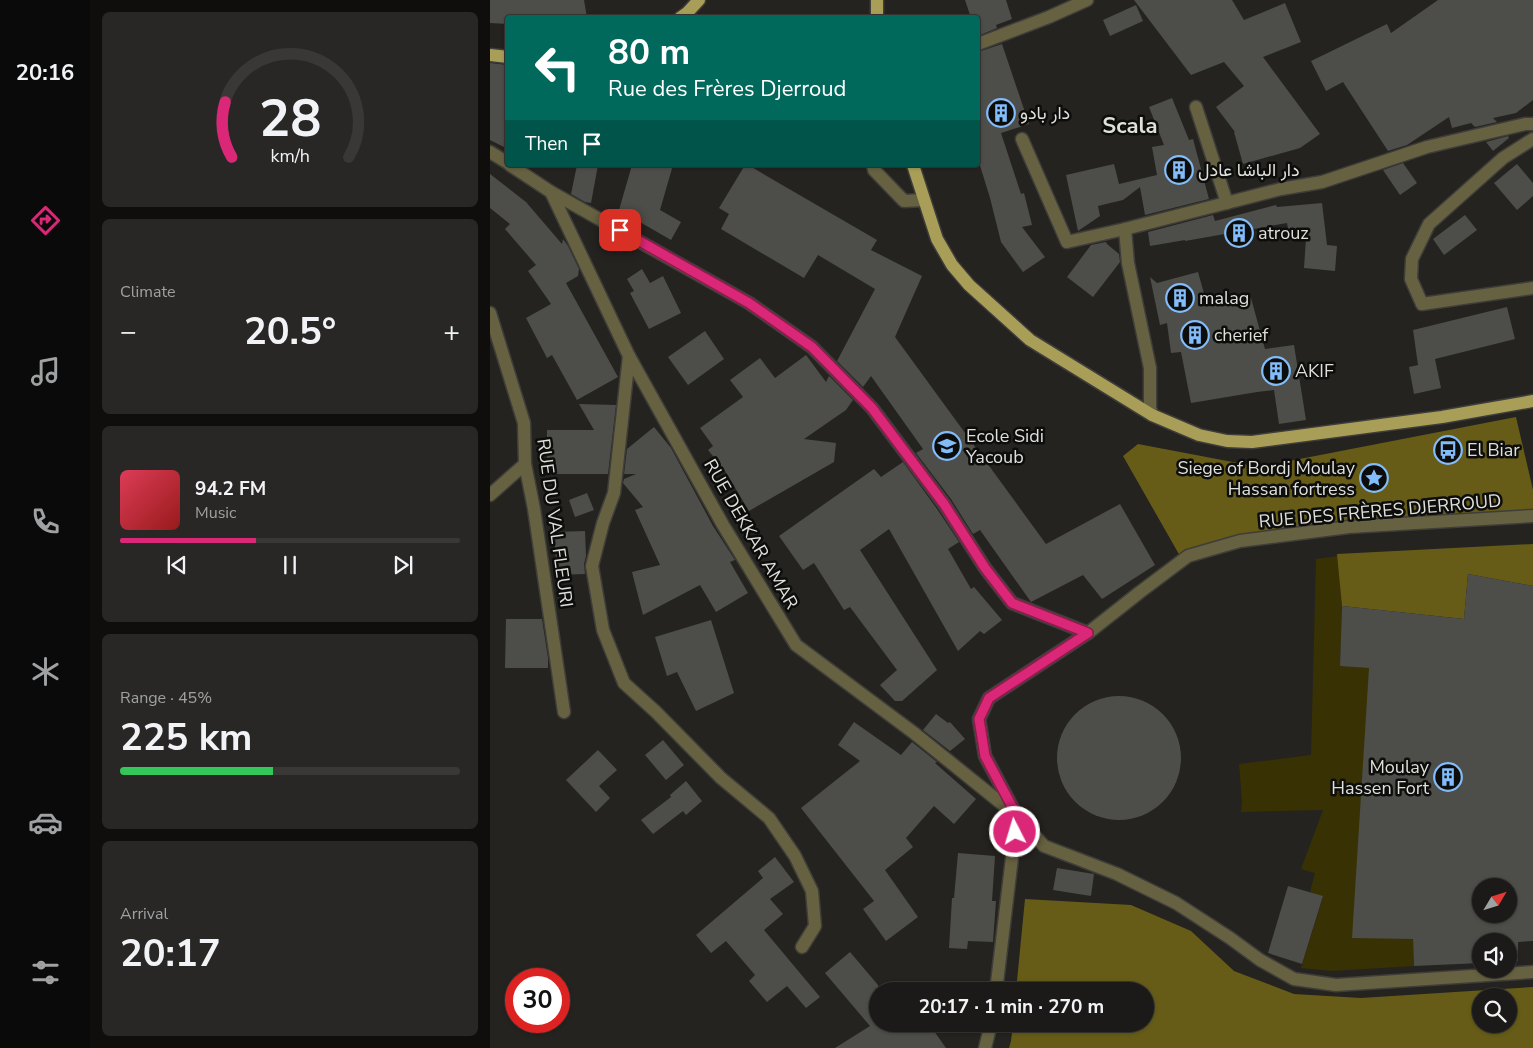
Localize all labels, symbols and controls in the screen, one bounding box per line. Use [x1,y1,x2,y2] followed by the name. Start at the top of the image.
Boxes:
[608,29,690,76] text: 80 m
[525,35,590,100] icon: left
[16,58,74,88] text: 20:16
[608,74,846,104] text: Rue des Frères Djerroud
[259,83,321,154] text: 28
[986,98,1016,128] building icon: دار بادو
[1020,101,1070,125] place label: دار بادو
[1102,111,1158,141] district label: Scala
[578,130,606,158] icon: arrive
[525,131,568,157] text: Then
[270,144,310,168] text: km/h
[1164,155,1194,185] building icon: دار الباشا عادل
[1198,158,1300,182] place label: دار الباشا عادل
[28,203,63,238] icon: directions
[599,209,641,251] pin
[606,216,634,244] icon: arrive
[1224,218,1254,248] building icon: atrouz
[1258,221,1309,245] place label: atrouz
[120,281,175,303] text: Climate
[1165,283,1195,313] building icon: malag
[1199,286,1249,310] place label: malag
[244,306,336,357] text: 20.5°
[120,313,137,351] text: −
[443,313,460,351] text: +
[1180,320,1210,350] building icon: cherief
[1214,323,1269,347] place label: cherief
[28,354,63,389] icon: music
[1261,356,1291,386] building icon: AKIF
[1295,359,1334,383] place label: AKIF
[965,424,1044,469] place label: Ecole Sidi Yacoub
[932,431,962,461] school or university icon: Ecole Sidi Yacoub
[1433,435,1463,465] bus stop icon: El Biar
[531,437,579,609] street label: RUE DU VAL FLEURI
[1467,438,1520,462] place label: El Biar
[698,455,804,613] street label: RUE DEKKAR AMAR
[1177,456,1356,501] place label: Siege of Bordj Moulay Hassan fortress
[1359,463,1389,493] place icon: Siege of Bordj Moulay Hassan fortress
[195,476,266,502] text: 94.2 FM
[1258,488,1502,534] street label: RUE DES FRÈRES DJERROUD
[195,502,236,524] text: Music
[28,504,63,539] icon: phone
[163,551,191,579] icon: previous
[276,551,304,579] icon: pause
[389,551,417,579] icon: next
[28,654,63,689] icon: climate
[120,687,212,709] text: Range · 45%
[120,712,252,763] text: 225 km
[1331,755,1430,800] place label: Moulay Hassen Fort
[1433,762,1463,792] building icon: Moulay Hassen Fort
[28,805,63,840] icon: car
[988,805,1040,857] position arrow
[1472,878,1518,922] north arrow
[1472,878,1517,1033] map controls
[120,903,168,925] text: Arrival
[120,928,221,979] text: 20:17
[1472,933,1517,978] button: sound
[28,955,63,990] icon: filters
[505,968,570,1033] speed limit sign: 30
[1472,988,1517,1033] button: search
[919,994,1104,1020] text: 20:17 · 1 min · 270 m

